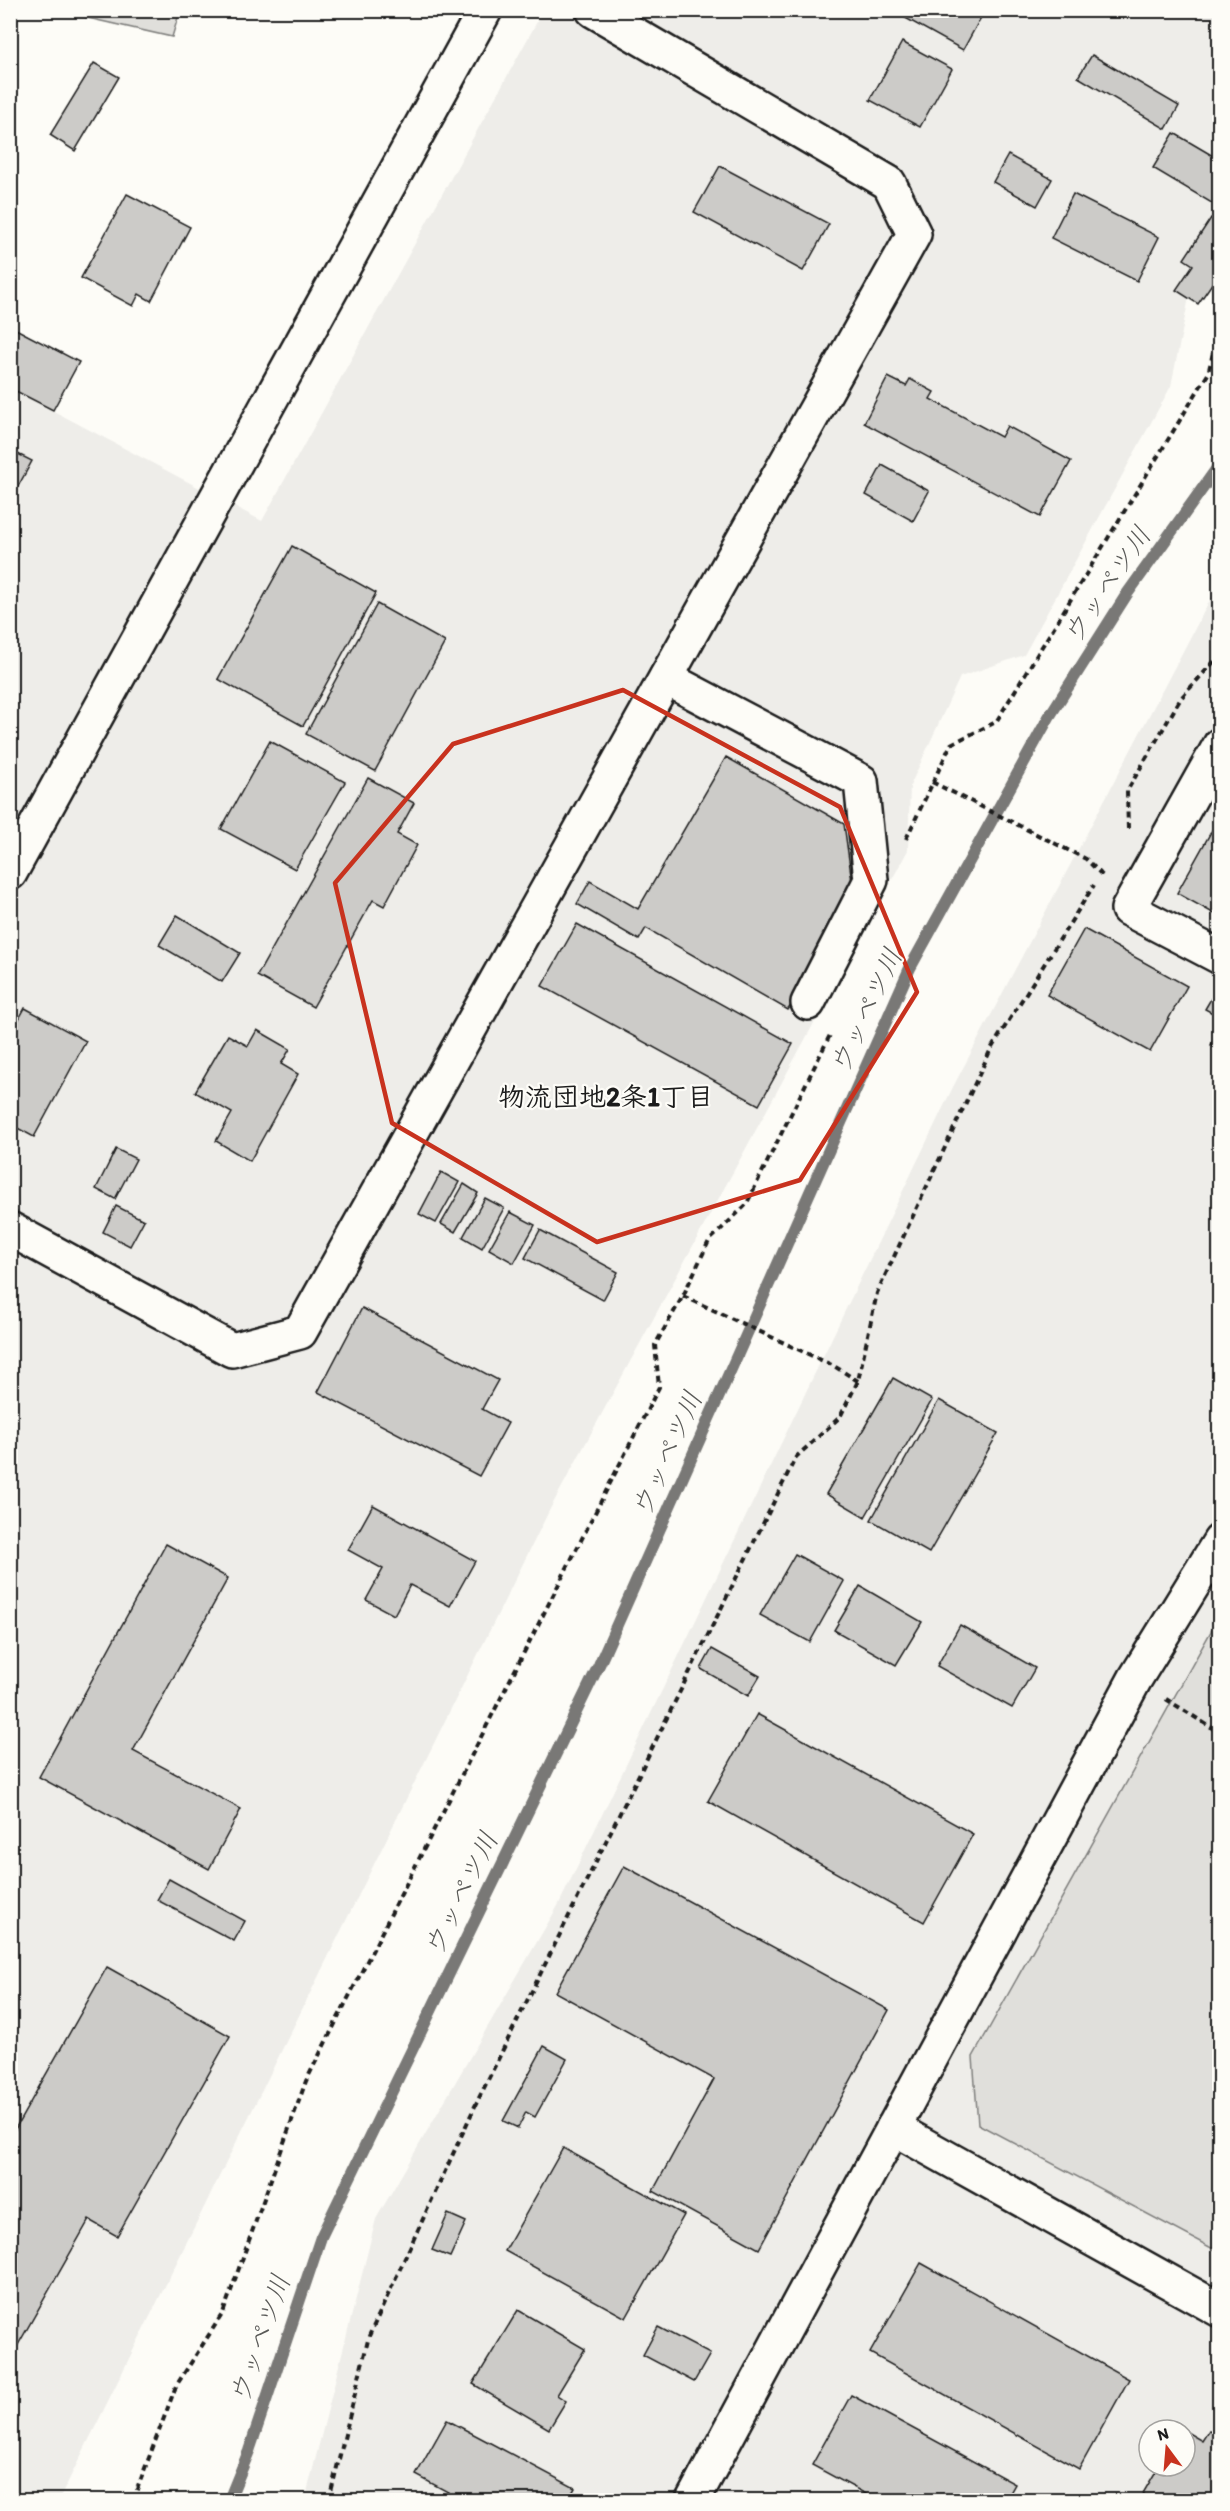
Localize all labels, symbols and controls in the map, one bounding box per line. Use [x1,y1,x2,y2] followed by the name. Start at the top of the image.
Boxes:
[1055,520,1158,650] water label: ウッペツ川
[822,943,909,1079] water label: ウッペツ川
[498,1080,714,1113] district label: 物流団地2条1丁目
[624,1385,709,1522] water label: ウッペツ川
[416,1826,505,1962] water label: ウッペツ川
[222,2270,297,2408] water label: ウッペツ川
[1137,2418,1197,2478] north arrow
[1155,2423,1171,2445] text: N

